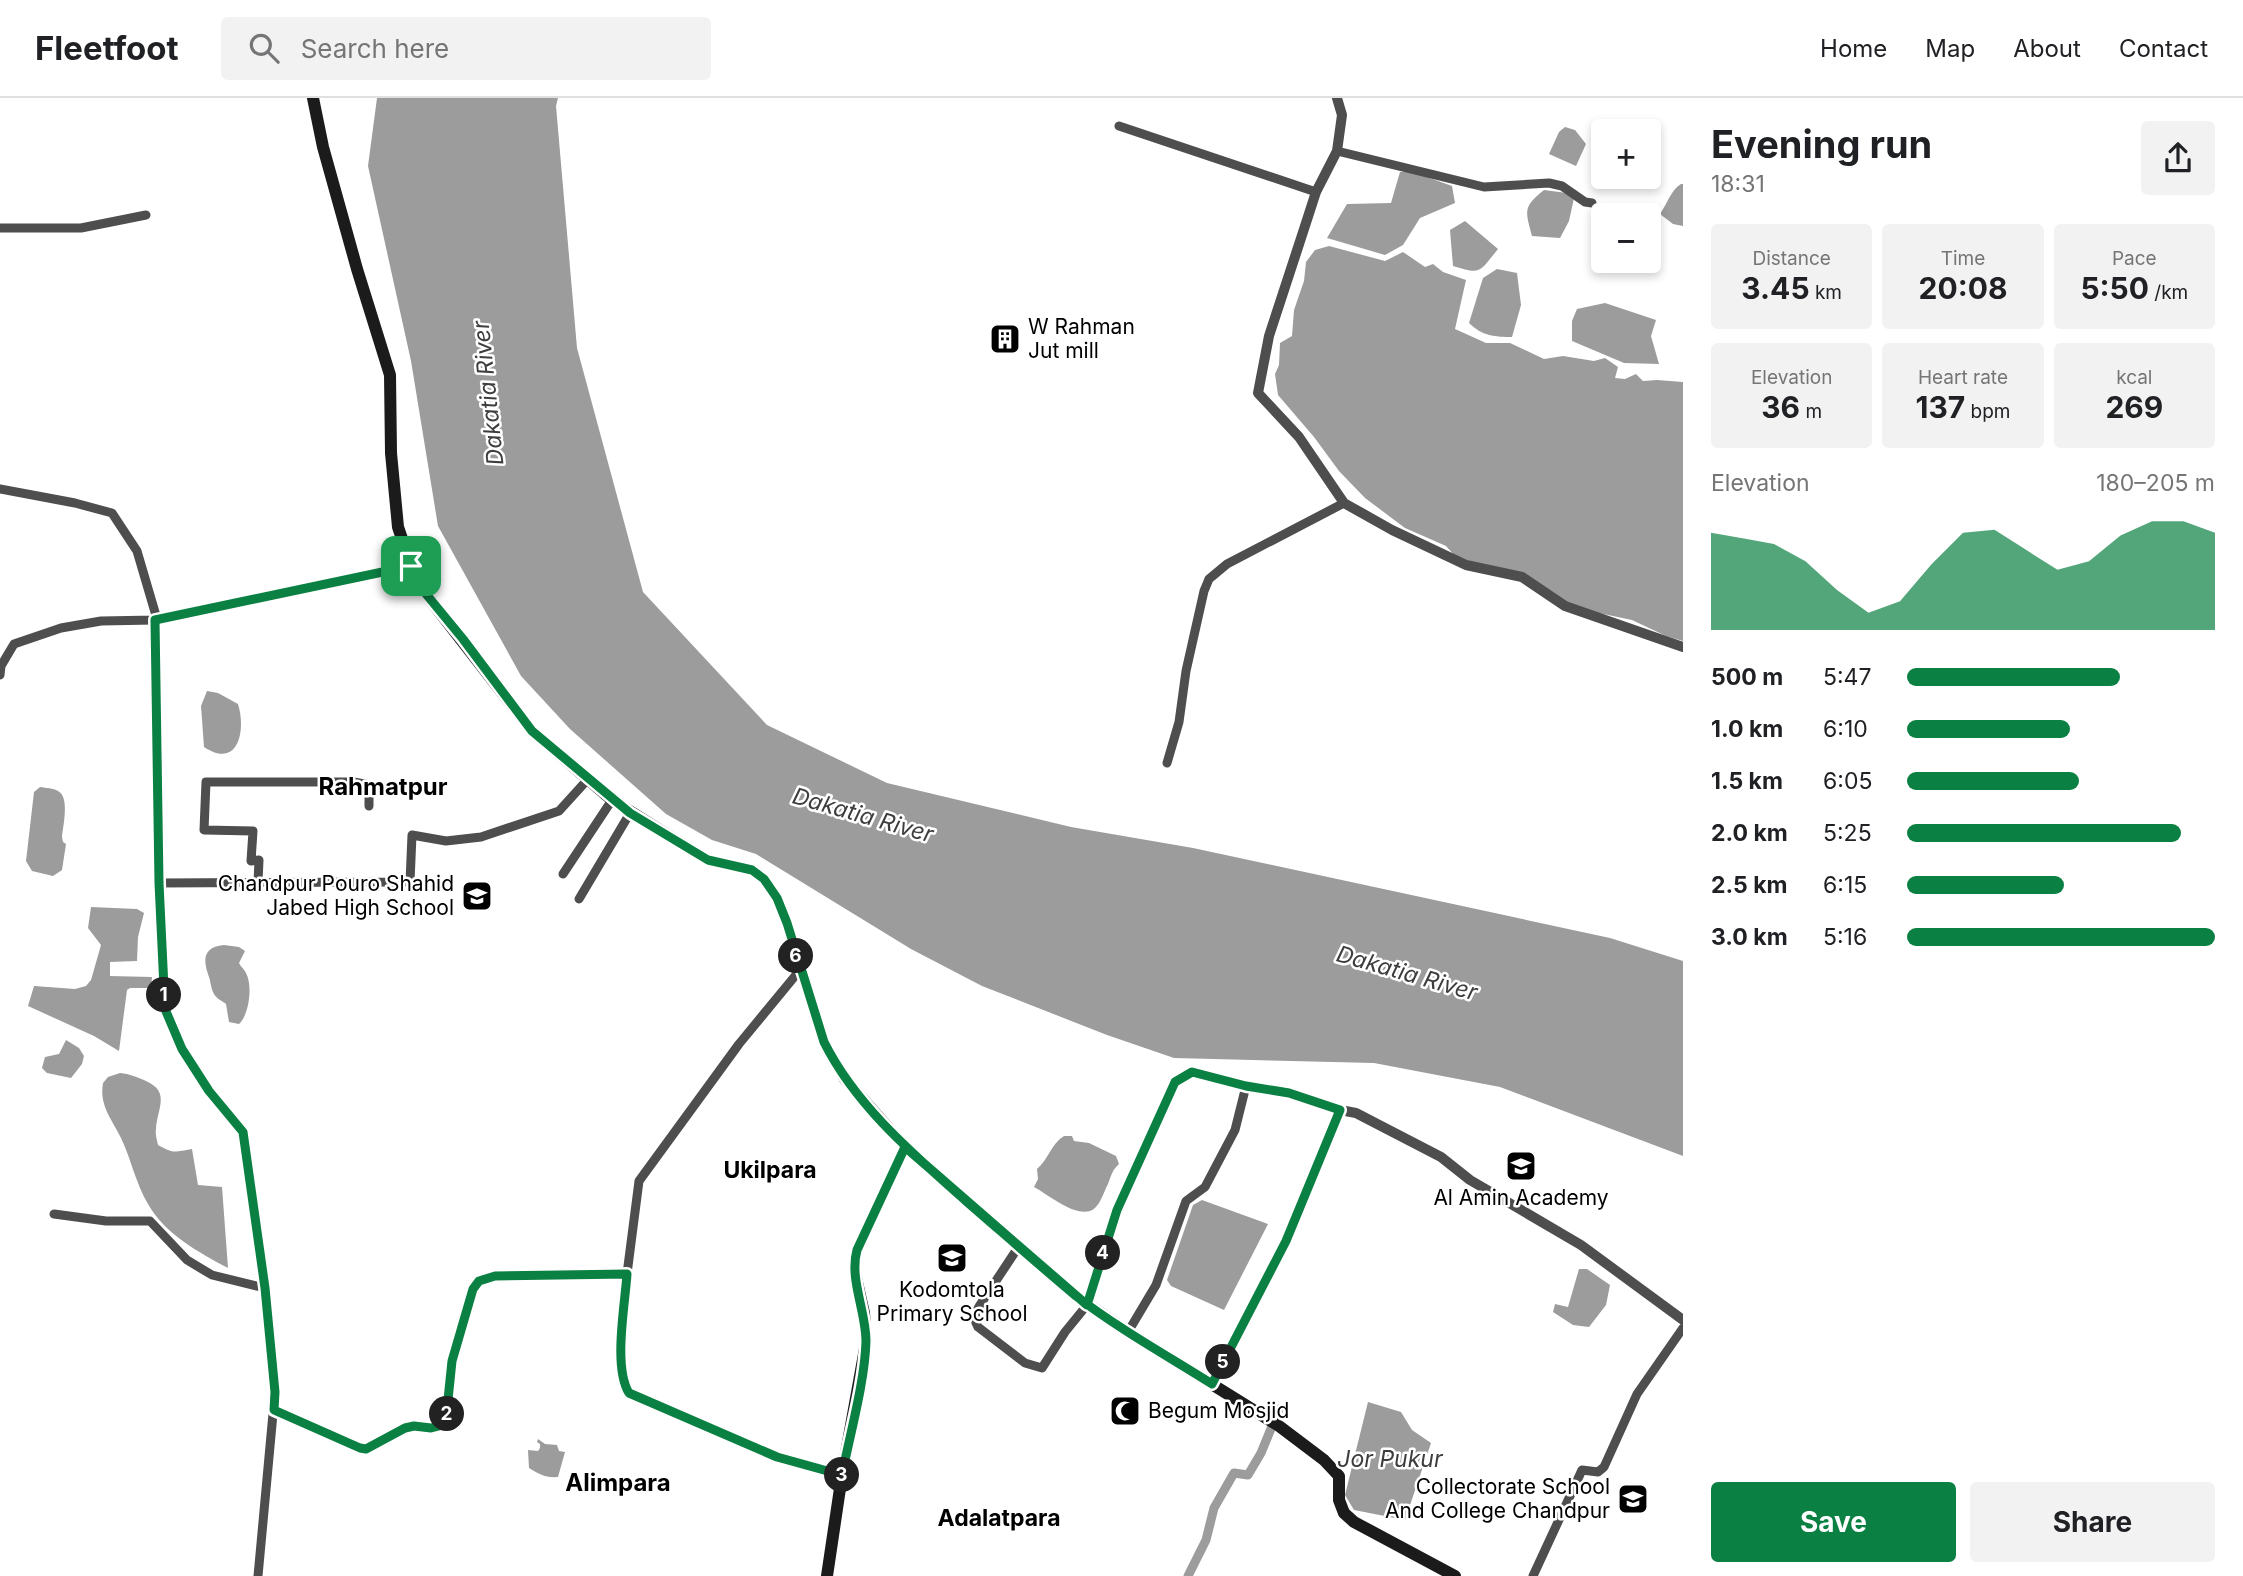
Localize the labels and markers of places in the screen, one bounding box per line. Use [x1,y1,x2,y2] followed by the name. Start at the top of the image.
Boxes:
[1028,314,1135,363] place label: W Rahman Jut mill
[988,322,1022,356] building icon: W Rahman Jut mill
[381,536,441,596] pin
[218,871,454,920] place label: Chandpur Pouro Shahid Jabed High School
[460,879,494,913] school or university icon: Chandpur Pouro Shahid Jabed High School
[778,938,814,974] pin: 6
[146,978,182,1012] pin: 1
[1504,1149,1538,1183] school or university icon: Al Amin Academy
[1433,1185,1609,1210] place label: Al Amin Academy
[1086,1236,1120,1270] pin: 4
[935,1241,969,1275] school or university icon: Kodomtola Primary School
[876,1277,1028,1326] place label: Kodomtola Primary School
[1206,1344,1240,1380] pin: 5
[1108,1394,1142,1428] mosque icon: Begum Mosjid
[430,1396,464,1432] pin: 2
[1148,1398,1289,1423] place label: Begum Mosjid
[824,1458,860,1492] pin: 3
[1385,1474,1610,1523] place label: Collectorate School And College Chandpur
[1616,1482,1650,1516] school or university icon: Collectorate School And College Chandpur

